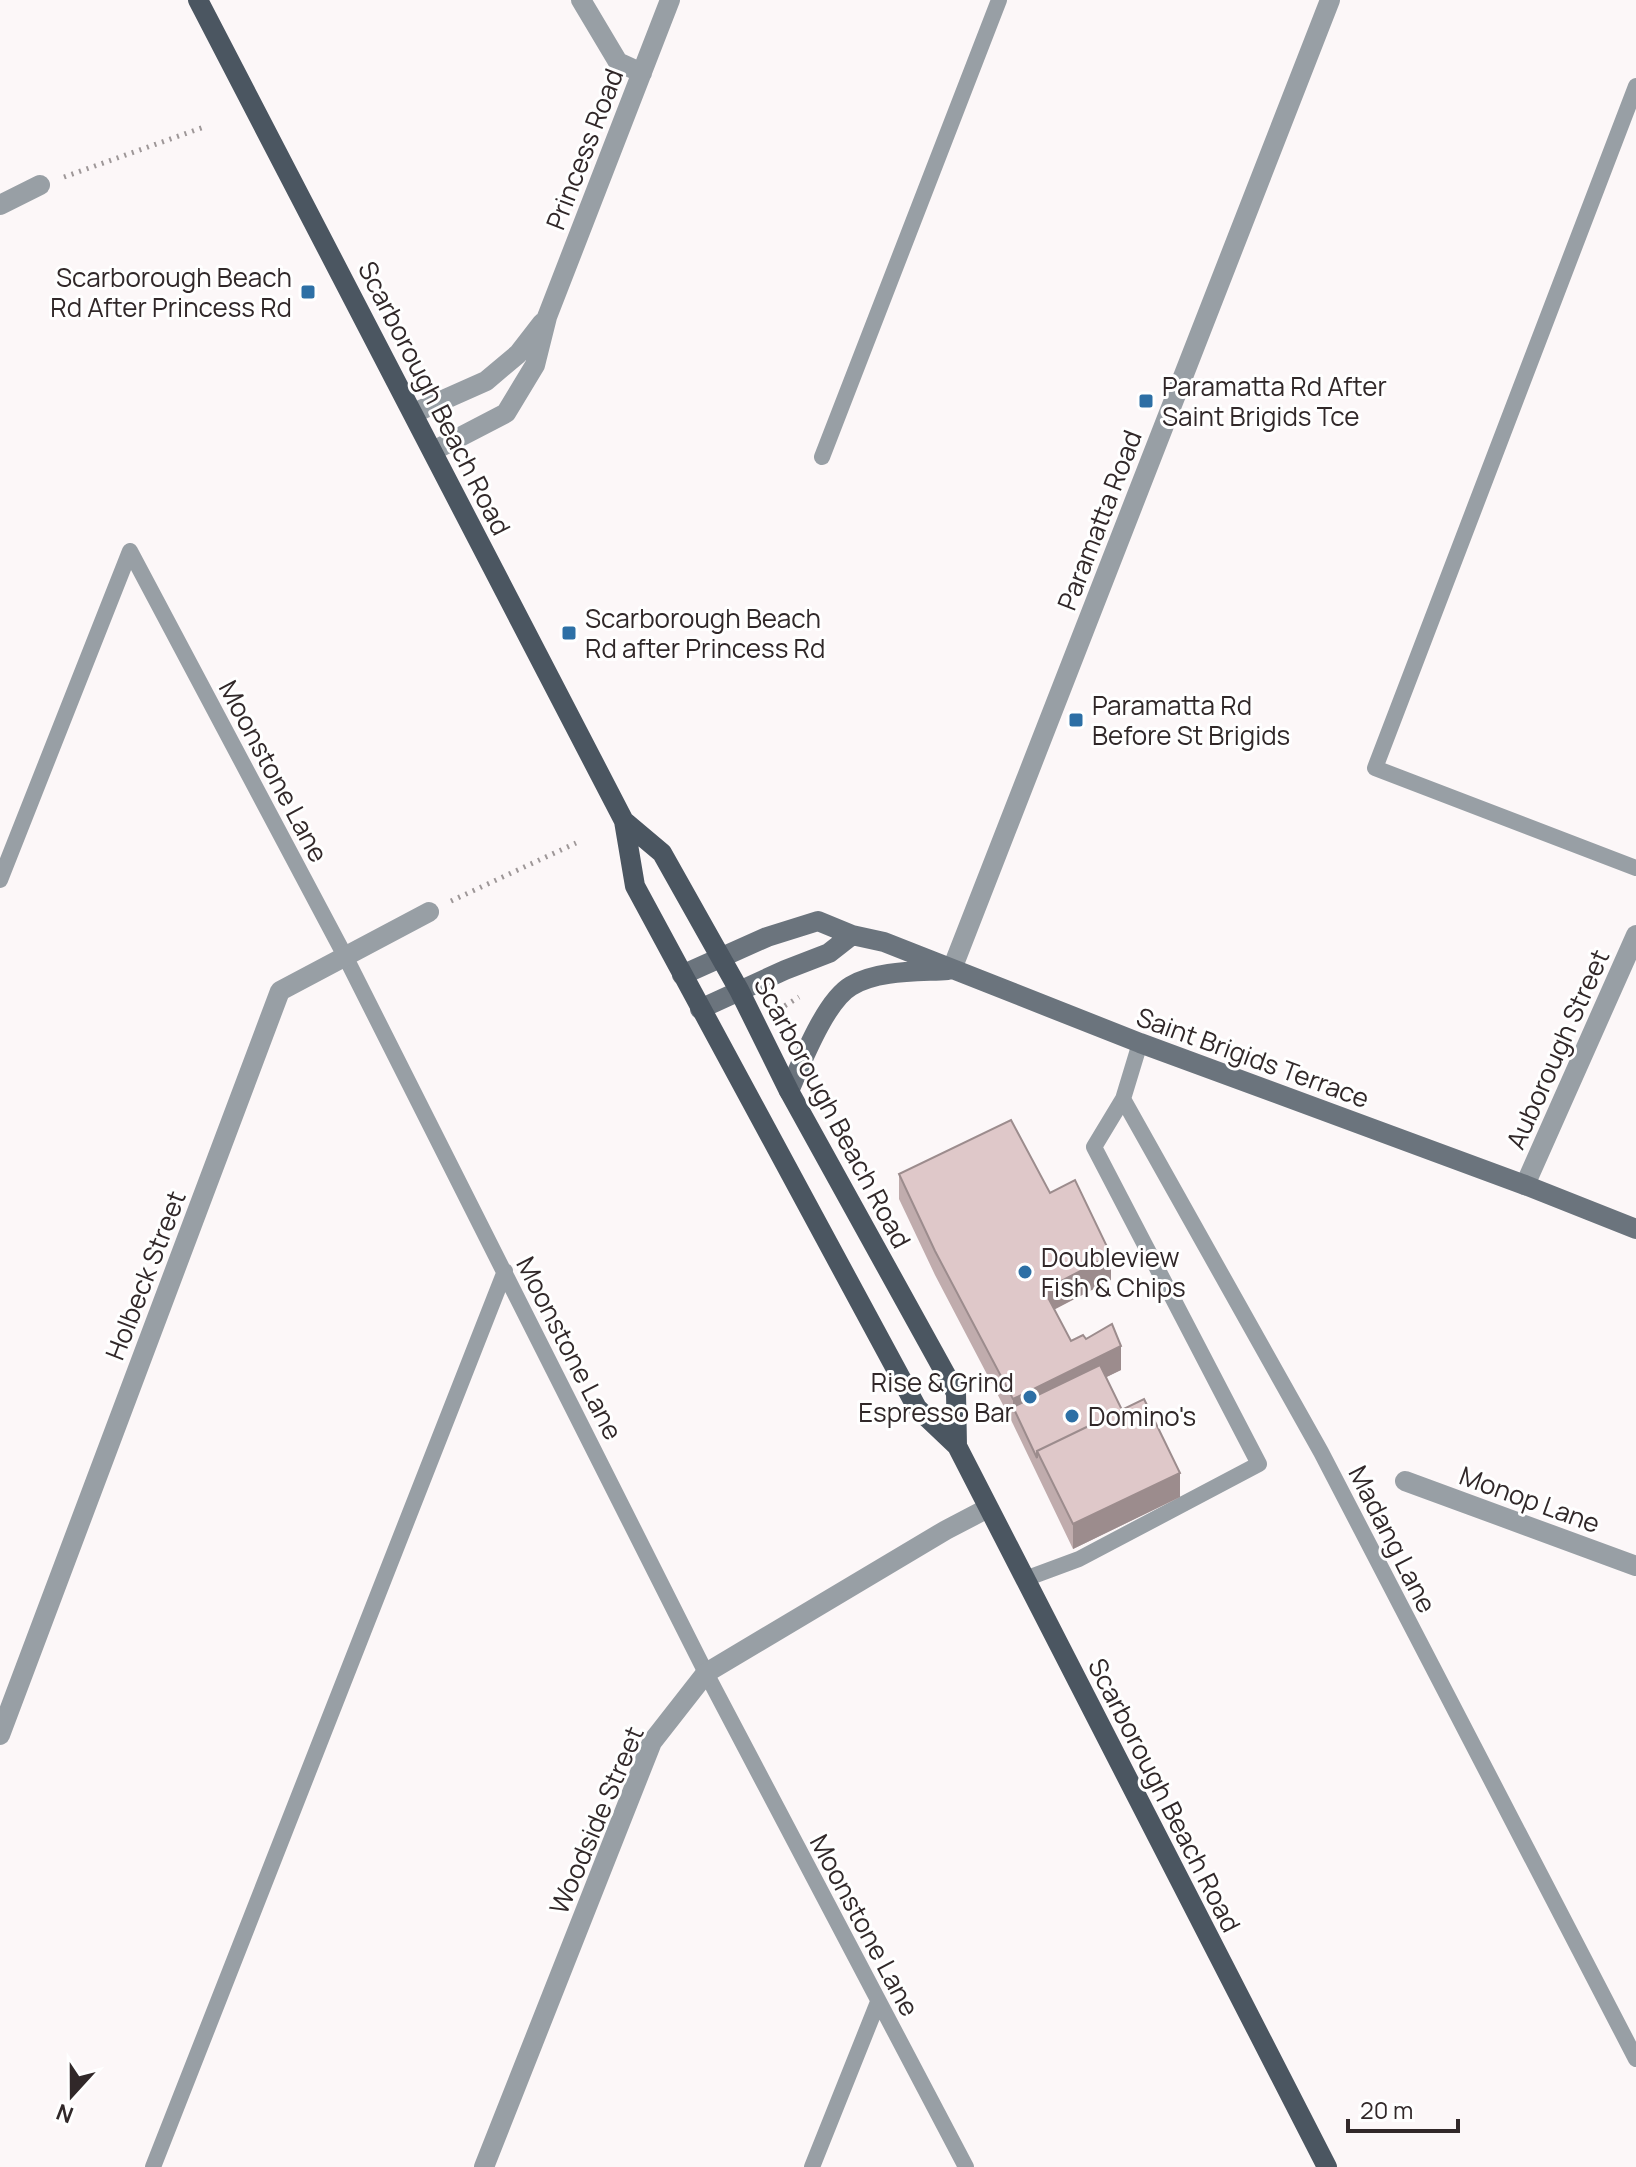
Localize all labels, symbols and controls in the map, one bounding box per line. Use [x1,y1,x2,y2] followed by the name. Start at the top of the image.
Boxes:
[537,63,631,235] street label: Princess Road
[350,255,520,541] street label: Scarborough Beach Road
[50,259,292,325] place label: Scarborough Beach Rd After Princess Rd
[299,283,317,301] marker: Scarborough Beach Rd After Princess Rd
[1162,368,1387,434] place label: Paramatta Rd After Saint Brigids Tce
[1137,392,1155,410] marker: Paramatta Rd After Saint Brigids Tce
[1048,425,1150,615] street label: Paramatta Road
[585,600,825,666] place label: Scarborough Beach Rd after Princess Rd
[560,624,578,642] marker: Scarborough Beach Rd after Princess Rd
[211,674,337,868] street label: Moonstone Lane
[1092,687,1290,753] place label: Paramatta Rd Before St Brigids
[1067,711,1085,729] marker: Paramatta Rd Before St Brigids
[1497,943,1617,1155] street label: Auborough Street
[746,970,920,1254] street label: Scarborough Beach Road
[1132,998,1374,1116] street label: Saint Brigids Terrace
[96,1185,194,1365] street label: Holbeck Street
[1041,1239,1186,1305] place label: Doubleview Fish & Chips
[508,1250,632,1446] street label: Moonstone Lane
[1016,1263,1034,1281] marker: Doubleview Fish & Chips
[858,1364,1014,1430] place label: Rise & Grind Espresso Bar
[1021,1388,1039,1406] marker: Rise & Grind Espresso Bar
[1088,1398,1196,1434] place label: Domino's
[1063,1407,1081,1425] marker: Domino's
[1455,1457,1605,1541] street label: Monop Lane
[1341,1459,1445,1619] street label: Madang Lane
[1080,1652,1250,1938] street label: Scarborough Beach Road
[540,1721,652,1919] street label: Woodside Street
[802,1828,928,2022] street label: Moonstone Lane
[32,2055,112,2135] north arrow
[1348,2083,1458,2133] scale bar
[1360,2093,1413,2126] text: 20 m
[52,2097,78,2131] text: N

